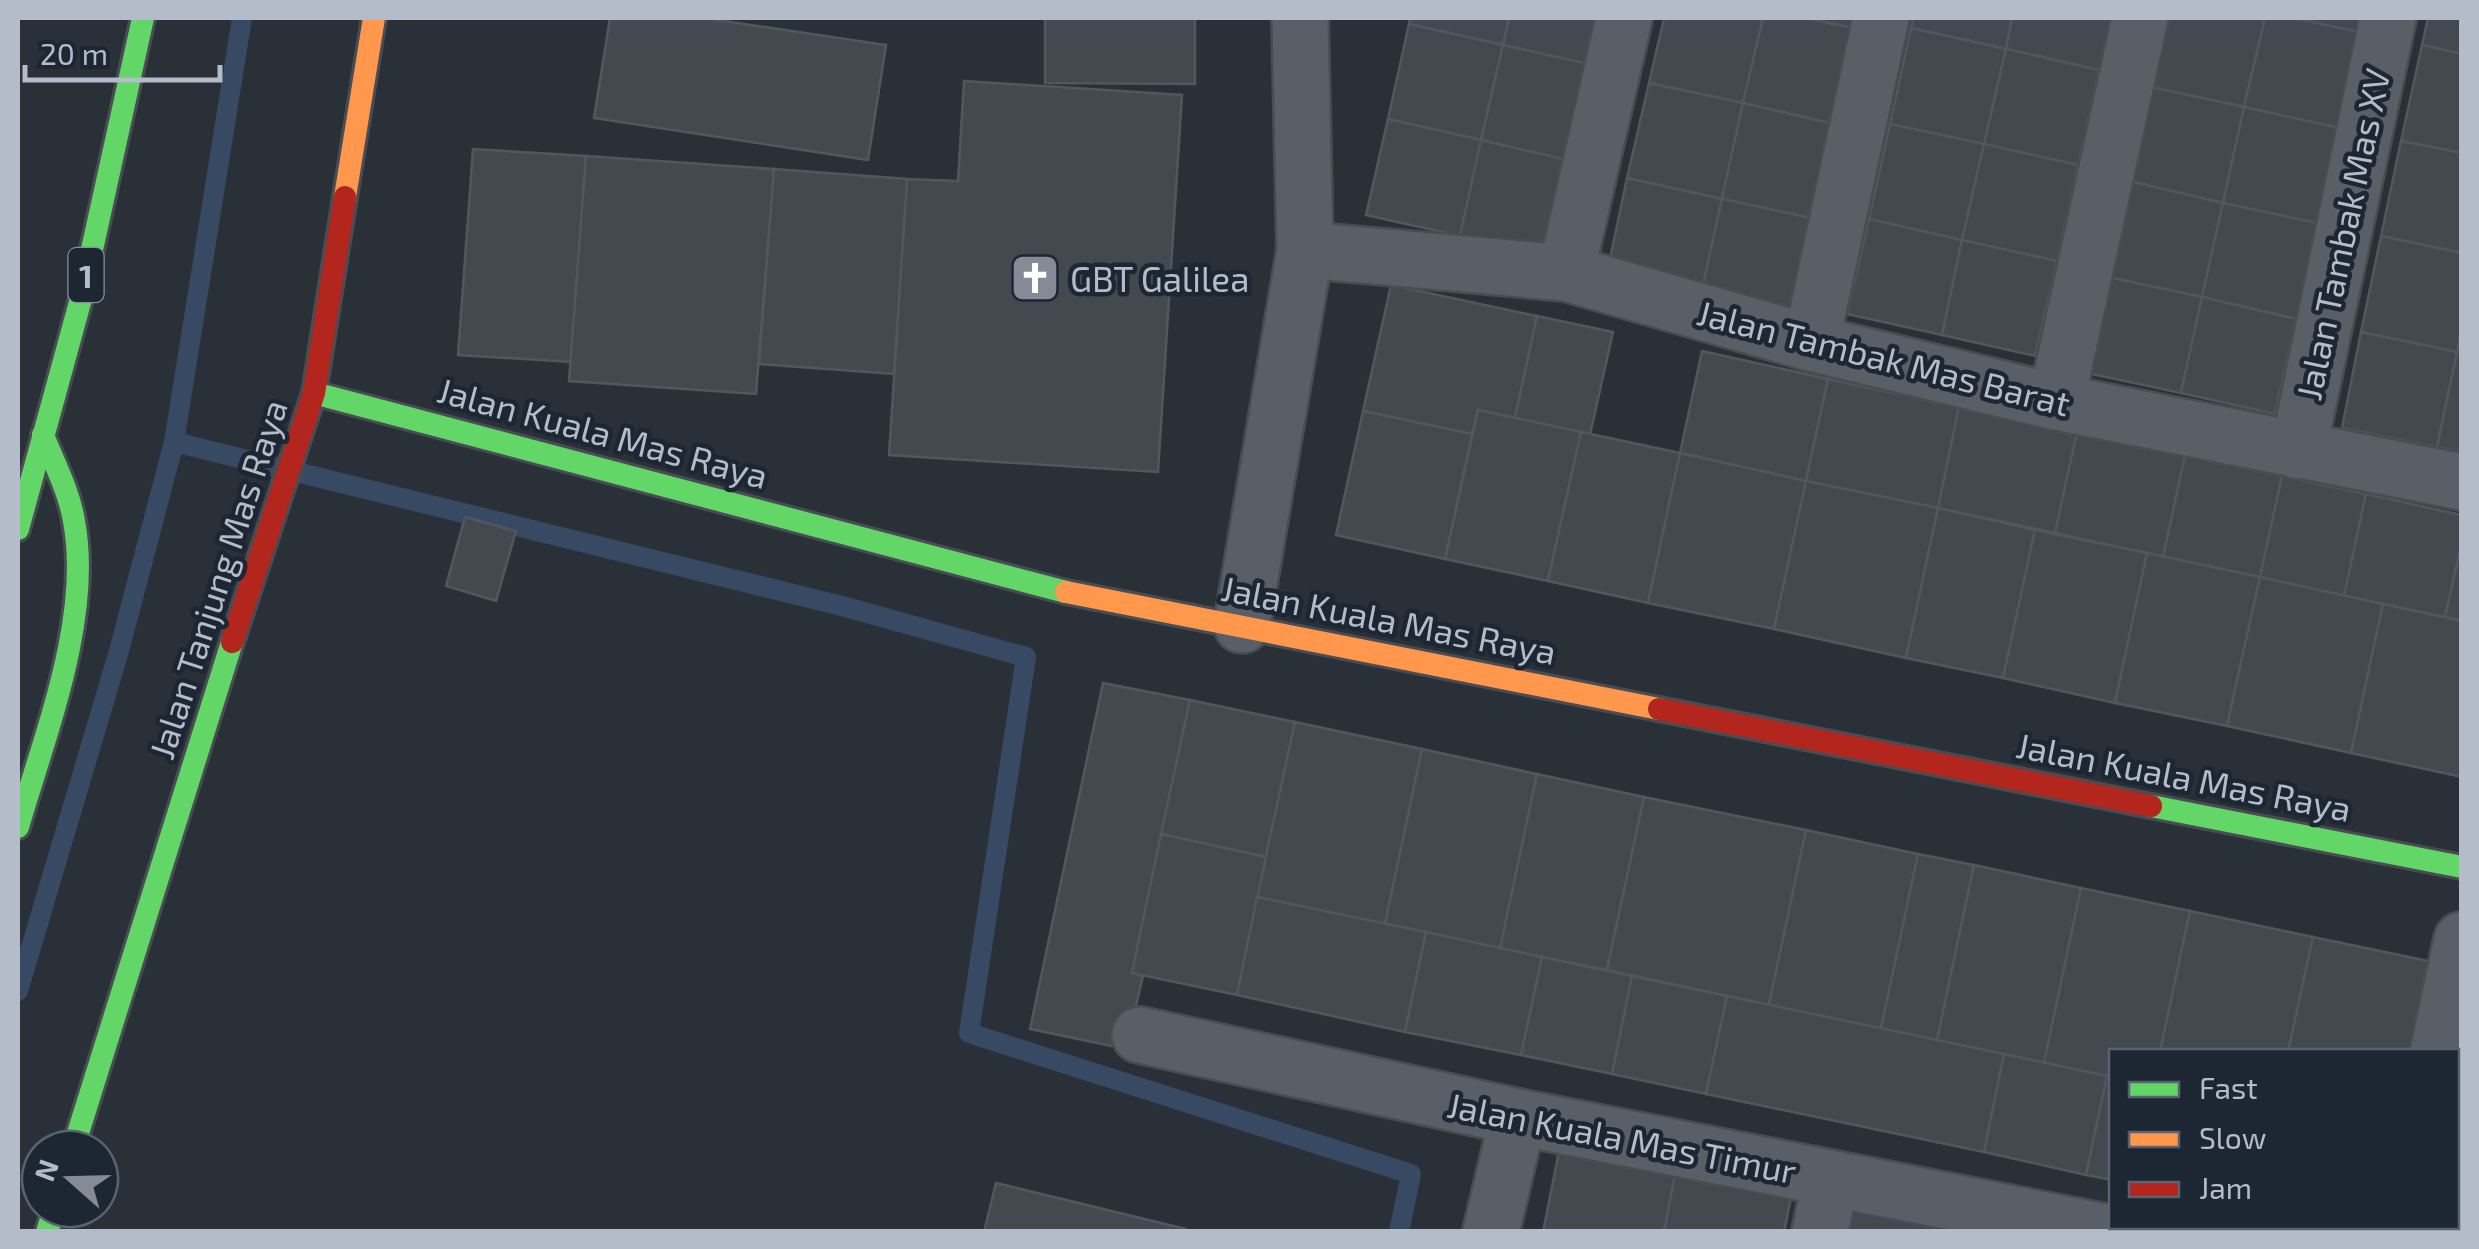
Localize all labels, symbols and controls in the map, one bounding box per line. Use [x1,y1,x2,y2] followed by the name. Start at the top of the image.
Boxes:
[25,20,220,82] scale bar
[40,35,108,71] text: 20 m
[2286,65,2398,403] street label: Jalan Tambak Mas XV
[68,248,104,302] road number: 1
[1009,252,1061,304] church icon: GBT Galilea
[1070,257,1249,299] place label: GBT Galilea
[1693,290,2075,424] street label: Jalan Tambak Mas Barat
[433,368,773,496] street label: Jalan Kuala Mas Raya
[139,394,295,764] street label: Jalan Tanjung Mas Raya
[1218,566,1560,672] street label: Jalan Kuala Mas Raya
[2013,723,2355,829] street label: Jalan Kuala Mas Raya
[2109,1049,2459,1229] legend
[2199,1069,2258,1105] text: Fast
[1444,1083,1800,1191] street label: Jalan Kuala Mas Timur
[2199,1119,2266,1155] text: Slow
[20,1129,120,1229] north arrow
[26,1155,65,1185] text: N
[2199,1169,2252,1205] text: Jam

